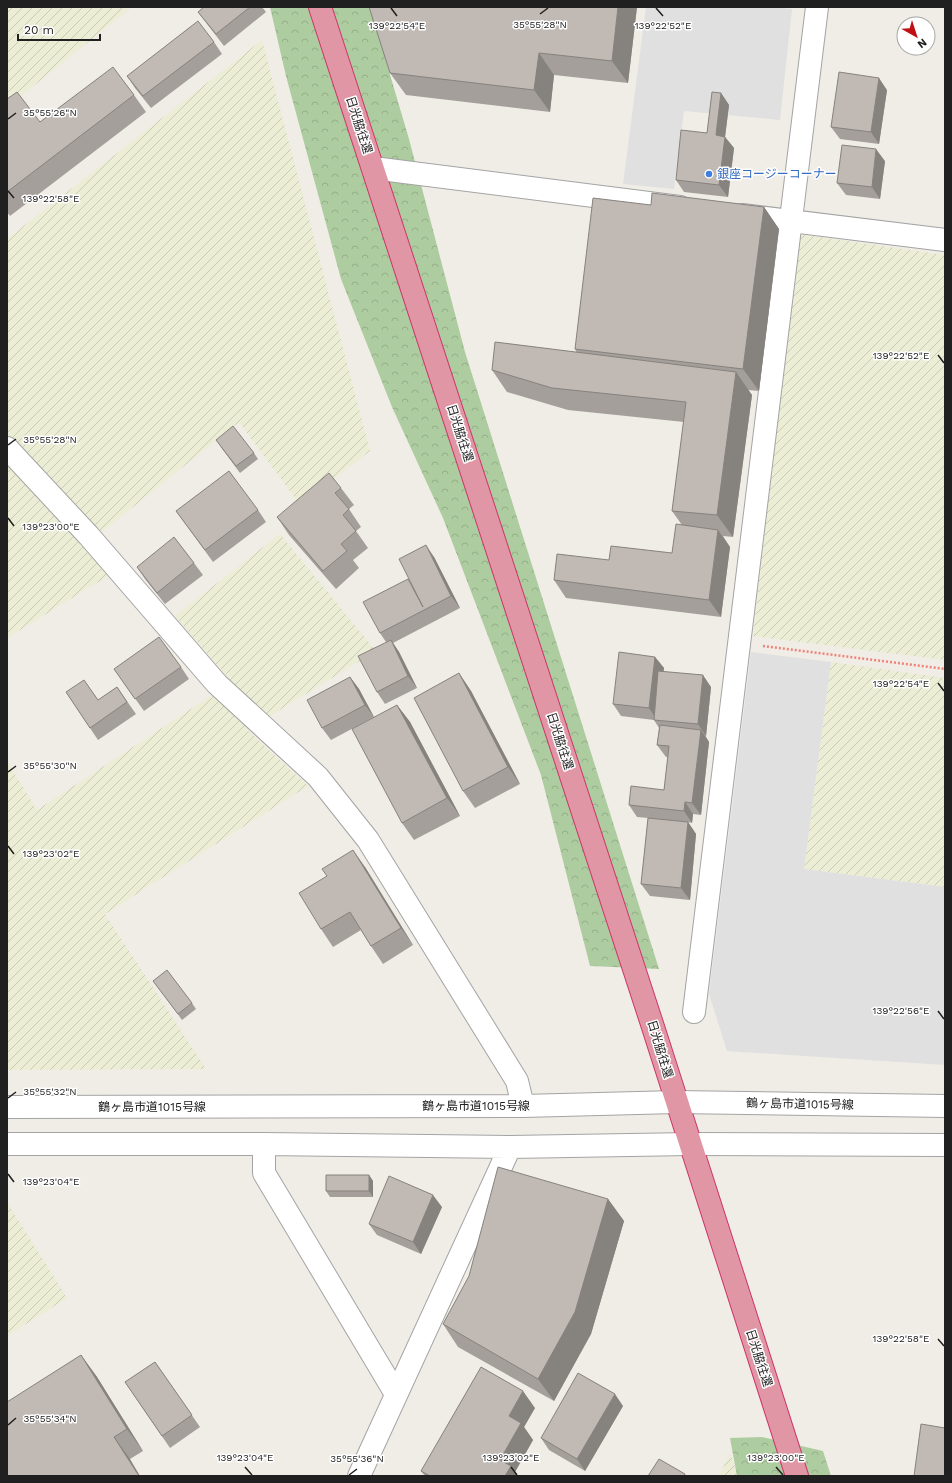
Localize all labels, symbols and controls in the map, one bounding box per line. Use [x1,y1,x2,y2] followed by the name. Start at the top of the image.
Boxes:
[18,16,100,42] scale bar
[896,16,936,56] north arrow
[513,19,567,30] text: 35°55'28"N
[369,20,425,31] text: 139°22'54"E
[635,20,691,31] text: 139°22'52"E
[24,23,54,37] text: 20 m
[915,36,929,51] text: N
[343,94,375,156] street label: 日光脇往還
[23,107,77,118] text: 35°55'26"N
[717,167,837,181] place label: 銀座コージーコーナー
[704,169,714,179] marker: 銀座コージーコーナー
[23,193,79,204] text: 139°22'58"E
[873,350,929,361] text: 139°22'52"E
[444,402,476,464] street label: 日光脇往還
[23,434,77,445] text: 35°55'28"N
[22,521,80,532] text: 139°23'00"E
[873,678,929,689] text: 139°22'54"E
[544,710,576,772] street label: 日光脇往還
[23,760,77,771] text: 35°55'30"N
[23,848,79,859] text: 139°23'02"E
[873,1005,929,1016] text: 139°22'56"E
[645,1018,675,1080] street label: 日光脇往還
[23,1086,77,1097] text: 35°55'32"N
[746,1096,854,1112] street label: 鶴ヶ島市道1015号線
[422,1099,530,1113] street label: 鶴ヶ島市道1015号線
[98,1100,206,1114] street label: 鶴ヶ島市道1015号線
[23,1176,79,1187] text: 139°23'04"E
[743,1327,775,1389] street label: 日光脇往還
[873,1333,929,1344] text: 139°22'58"E
[23,1413,77,1424] text: 35°55'34"N
[217,1452,273,1463] text: 139°23'04"E
[483,1452,539,1463] text: 139°23'02"E
[747,1452,805,1463] text: 139°23'00"E
[330,1453,384,1464] text: 35°55'36"N

